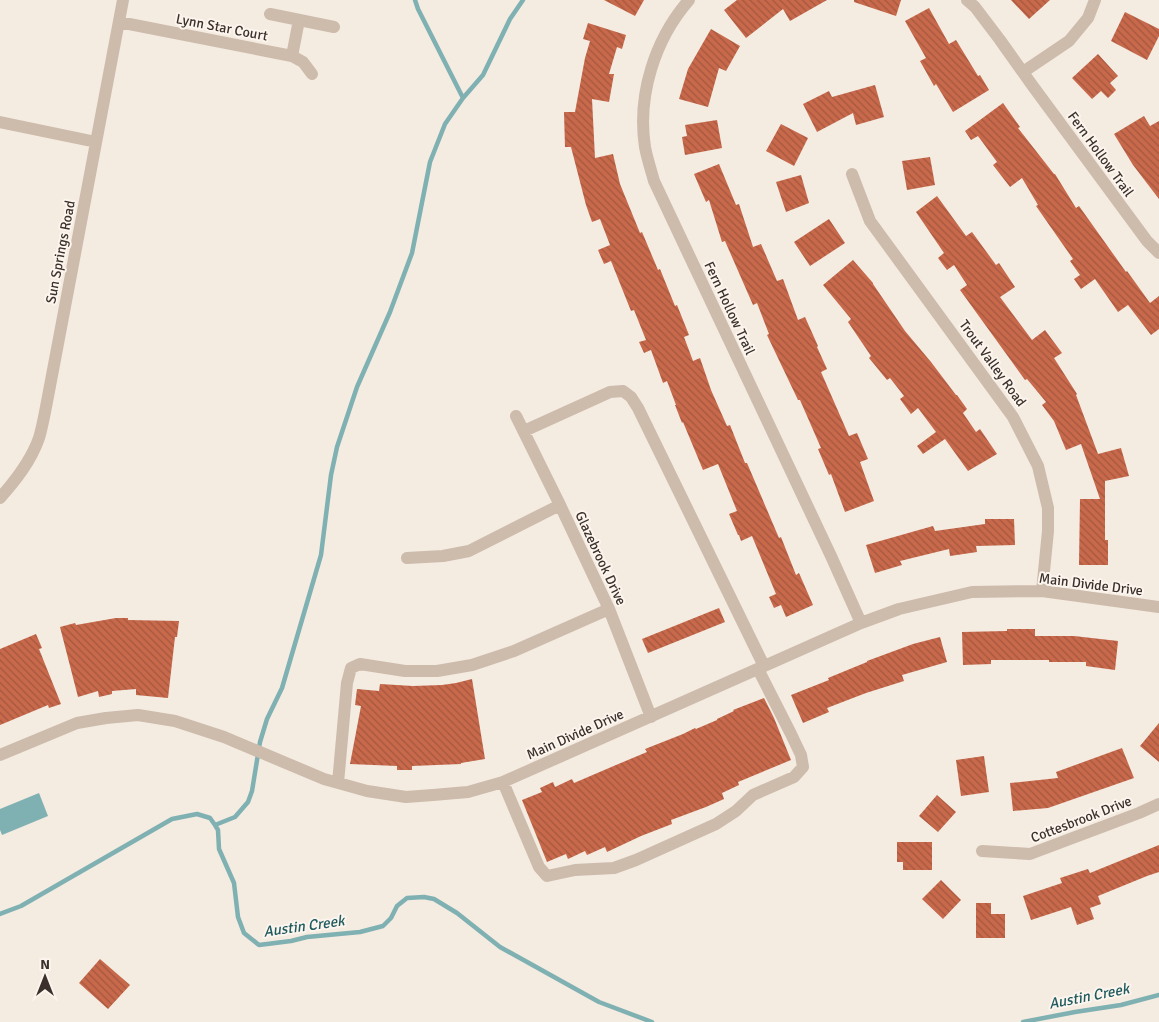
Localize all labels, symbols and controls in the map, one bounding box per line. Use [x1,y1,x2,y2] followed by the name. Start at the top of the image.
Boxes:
[175,10,269,45] street label: Lynn Star Court
[1064,108,1137,200] street label: Fern Hollow Trail
[42,199,79,305] street label: Sun Springs Road
[700,259,759,358] street label: Fern Hollow Trail
[955,317,1030,410] street label: Trout Valley Road
[571,509,630,608] street label: Glazebrook Drive
[1038,570,1144,599] street label: Main Divide Drive
[524,705,626,763] street label: Main Divide Drive
[1028,792,1134,846] street label: Cottesbrook Drive
[262,911,347,941] water label: Austin Creek
[20,952,70,1002] north arrow
[40,956,50,973] text: N
[1047,979,1132,1013] water label: Austin Creek

